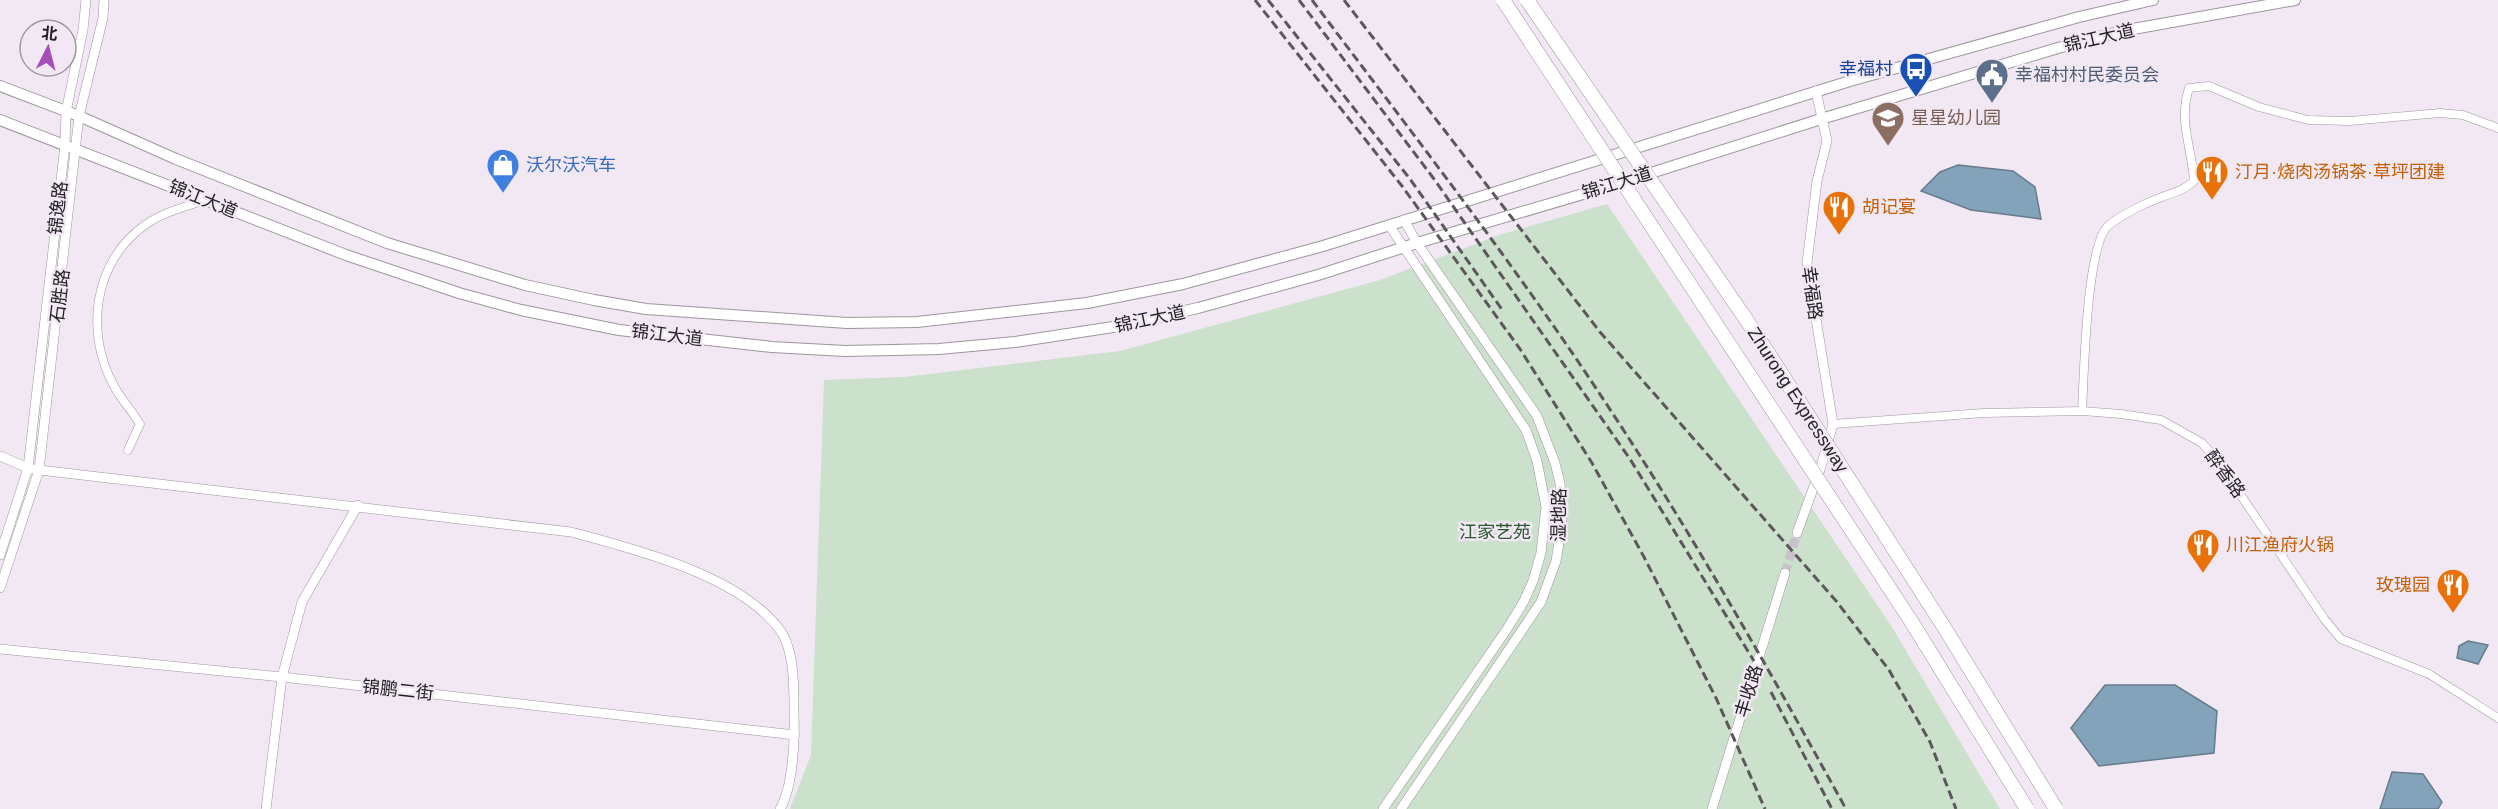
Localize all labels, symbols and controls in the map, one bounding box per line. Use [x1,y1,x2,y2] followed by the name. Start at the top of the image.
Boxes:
[18,18,78,78] north arrow
[2062,20,2136,56] street label: 锦江大道
[41,24,58,43] text: 北
[1898,51,1934,98] bus stop icon: 幸福村
[1974,57,2010,104] public building icon: 幸福村村民委员会
[1839,59,1893,79] place label: 幸福村
[2015,65,2159,85] place label: 幸福村村民委员会
[1870,100,1906,147] school or university icon: 星星幼儿园
[1911,108,2001,128] place label: 星星幼儿园
[485,147,521,194] shop icon: 沃尔沃汽车
[2194,154,2230,201] restaurant icon: 汀月·烧肉汤锅茶·草坪团建
[526,155,616,175] place label: 沃尔沃汽车
[2235,162,2445,182] place label: 汀月·烧肉汤锅茶·草坪团建
[1580,163,1654,203] street label: 锦江大道
[166,176,240,222] street label: 锦江大道
[45,180,71,236] street label: 锦逸路
[1821,189,1857,236] restaurant icon: 胡记宴
[1862,197,1916,217] place label: 胡记宴
[1798,265,1826,321] street label: 幸福路
[47,268,73,324] street label: 石胜路
[1113,302,1187,336] street label: 锦江大道
[630,321,704,349] street label: 锦江大道
[1744,324,1852,476] street label: Zhurong Expressway
[2201,446,2249,502] street label: 醉香路
[1549,488,1569,542] street label: 湿地路
[1459,522,1531,542] park label: 江家艺苑
[2185,527,2221,574] restaurant icon: 川江渔府火锅
[2226,535,2334,555] place label: 川江渔府火锅
[2435,567,2471,614] restaurant icon: 玫瑰园
[2376,575,2430,595] place label: 玫瑰园
[1732,662,1766,720] street label: 丰收路
[361,676,435,704] street label: 锦鹏二街

